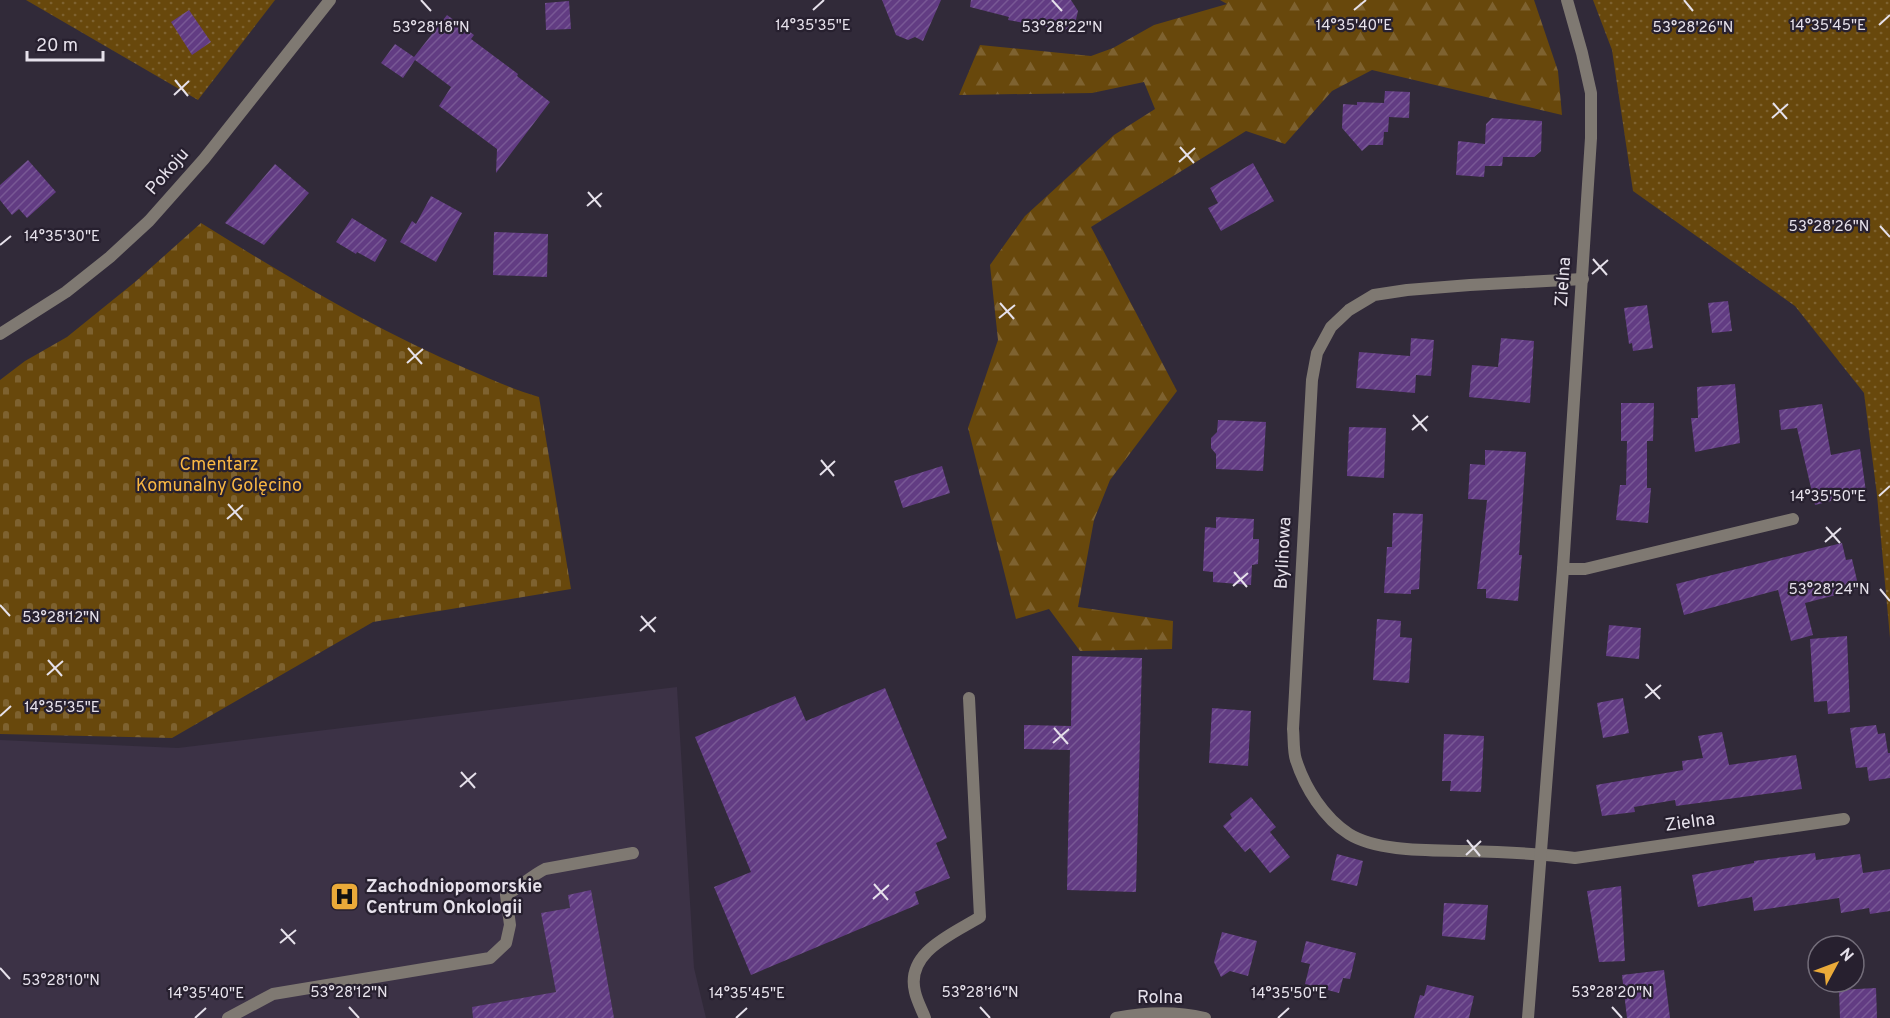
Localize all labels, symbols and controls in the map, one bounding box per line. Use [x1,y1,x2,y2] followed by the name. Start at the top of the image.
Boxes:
[775,17,851,36] text: 14°35'35"E
[1316,17,1392,36] text: 14°35'40"E
[1790,17,1866,36] text: 14°35'45"E
[392,19,470,38] text: 53°28'18"N
[1021,19,1103,38] text: 53°28'22"N
[1653,19,1733,38] text: 53°28'26"N
[27,24,104,62] scale bar
[36,35,78,58] text: 20 m
[141,144,195,200] street label: Pokoju
[1789,218,1869,237] text: 53°28'26"N
[24,228,100,247] text: 14°35'30"E
[1551,256,1577,308] street label: Zielna
[136,454,302,498] park label: Cmentarz Komunalny Golęcino
[1790,488,1866,507] text: 14°35'50"E
[1271,516,1297,590] street label: Bylinowa
[1788,581,1870,600] text: 53°28'24"N
[22,609,100,628] text: 53°28'12"N
[24,699,100,718] text: 14°35'35"E
[1663,808,1717,838] street label: Zielna
[366,876,542,920] place label: Zachodniopomorskie Centrum Onkologii
[329,881,361,913] hospital icon: Zachodniopomorskie Centrum Onkologii
[1806,934,1866,994] north arrow
[1834,945,1857,966] text: N
[22,972,100,991] text: 53°28'10"N
[310,984,388,1003] text: 53°28'12"N
[941,984,1019,1003] text: 53°28'16"N
[1571,984,1653,1003] text: 53°28'20"N
[168,985,244,1004] text: 14°35'40"E
[709,985,785,1004] text: 14°35'45"E
[1251,985,1327,1004] text: 14°35'50"E
[1137,987,1183,1010] street label: Rolna

